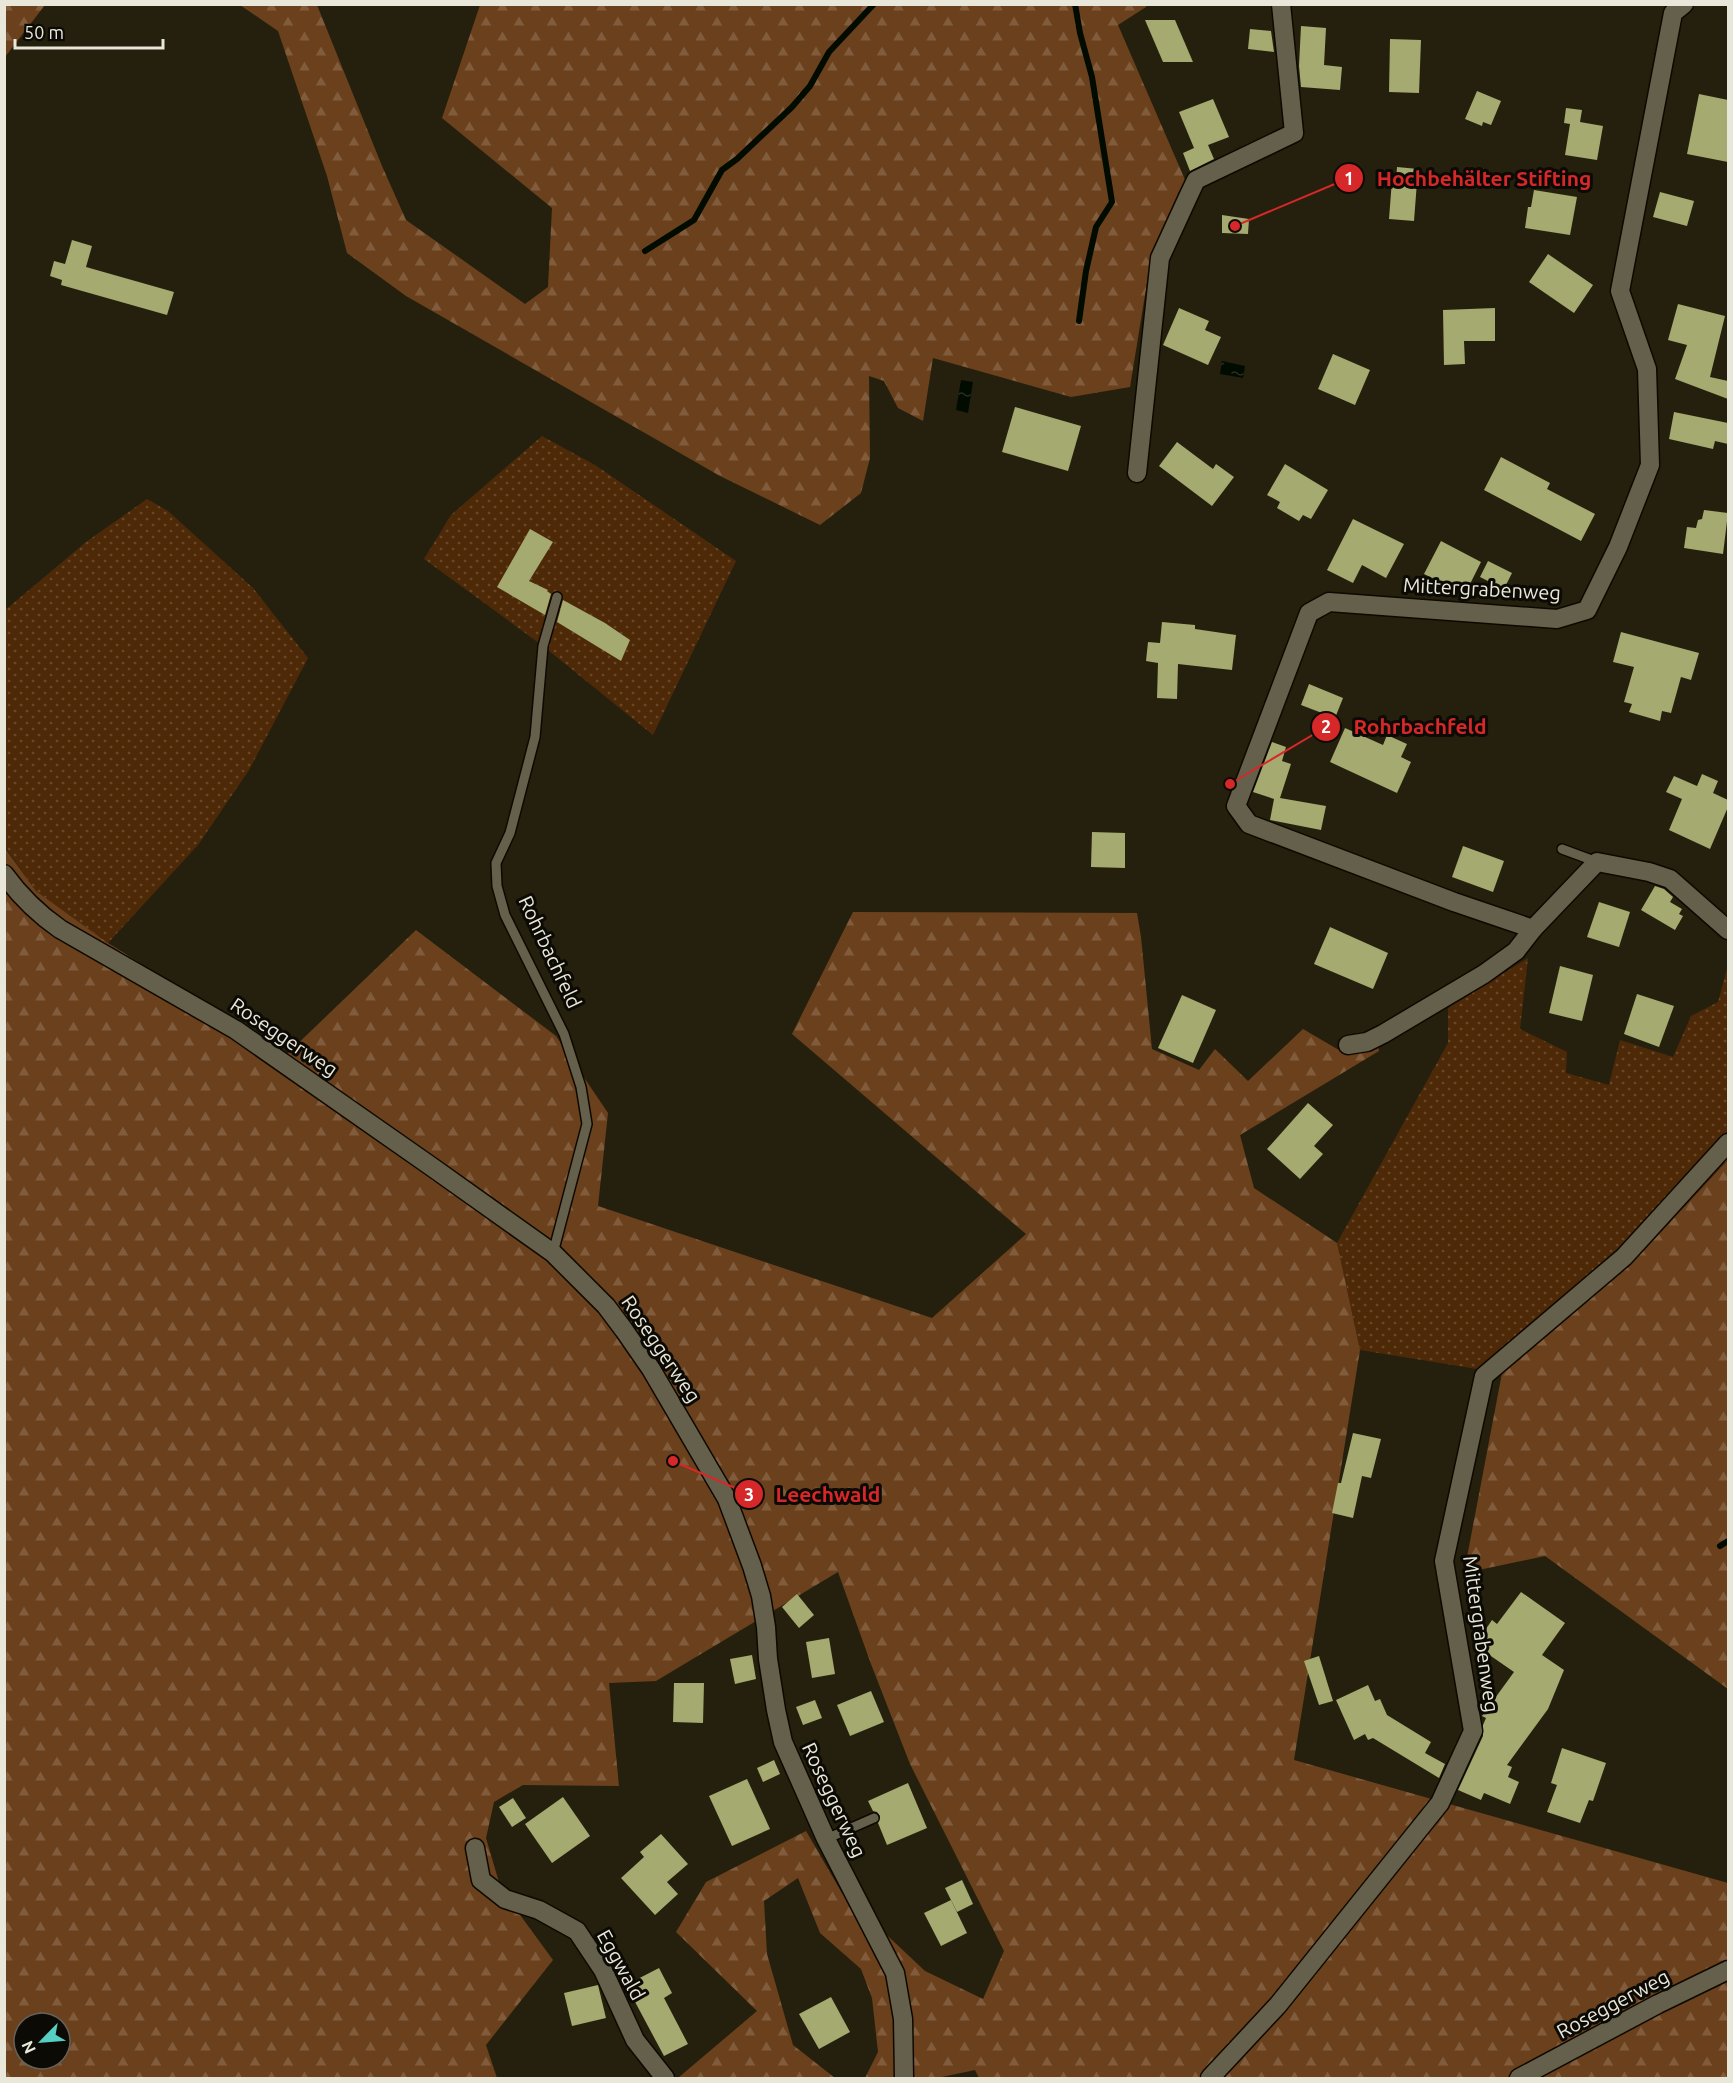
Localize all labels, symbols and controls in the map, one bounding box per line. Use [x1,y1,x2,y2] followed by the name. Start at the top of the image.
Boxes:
[15,12,164,50] scale bar
[24,22,64,42] text: 50 m
[1334,159,1603,198] callout: Hochbehälter Stifting
[1377,166,1591,190] text: Hochbehälter Stifting
[1344,168,1354,188] text: 1
[1403,573,1562,604] street label: Mittergrabenweg
[1311,707,1498,746] callout: Rohrbachfeld
[1353,714,1487,738] text: Rohrbachfeld
[1321,716,1331,736] text: 2
[514,892,587,1012] street label: Rohrbachfeld
[226,992,342,1081] street label: Roseggerweg
[617,1291,706,1407] street label: Roseggerweg
[734,1475,892,1514] callout: Leechwald
[776,1482,880,1506] text: Leechwald
[744,1484,754,1504] text: 3
[1459,1554,1504,1714] street label: Mittergrabenweg
[798,1739,871,1861] street label: Roseggerweg
[593,1926,650,2004] street label: Eggwald
[1553,1964,1673,2043] street label: Roseggerweg
[12,2011,72,2071] north arrow
[18,2038,39,2057] text: N

